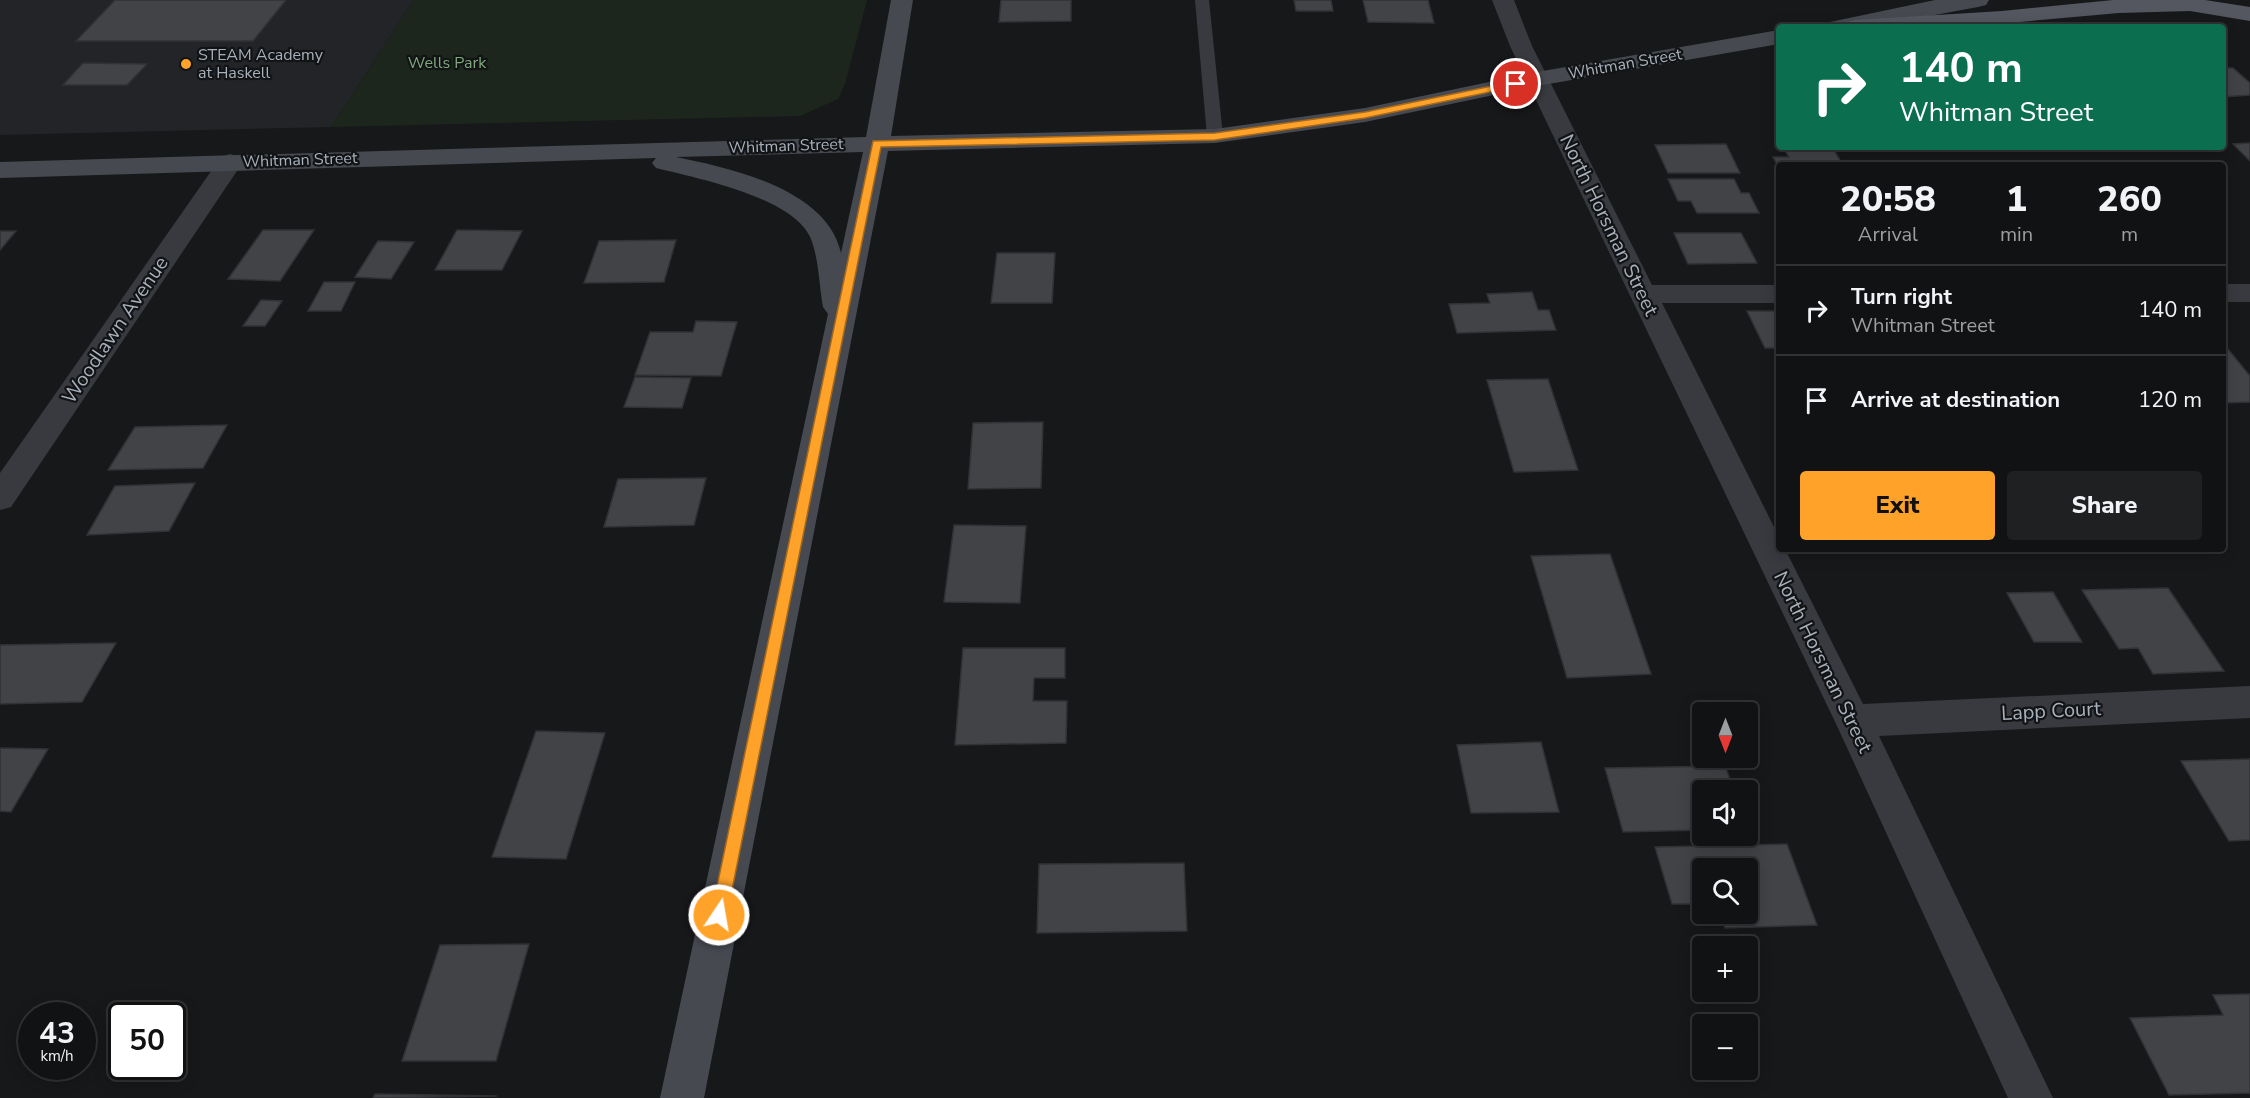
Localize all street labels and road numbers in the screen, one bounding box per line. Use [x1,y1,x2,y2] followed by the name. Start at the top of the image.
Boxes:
[1566,43,1684,85] street label: Whitman Street
[1553,130,1665,321] street label: North Horsman Street
[728,133,844,159] street label: Whitman Street
[242,147,358,173] street label: Whitman Street
[56,251,174,409] street label: Woodlawn Avenue
[1767,567,1879,758] street label: North Horsman Street
[2001,695,2102,727] street label: Lapp Court

